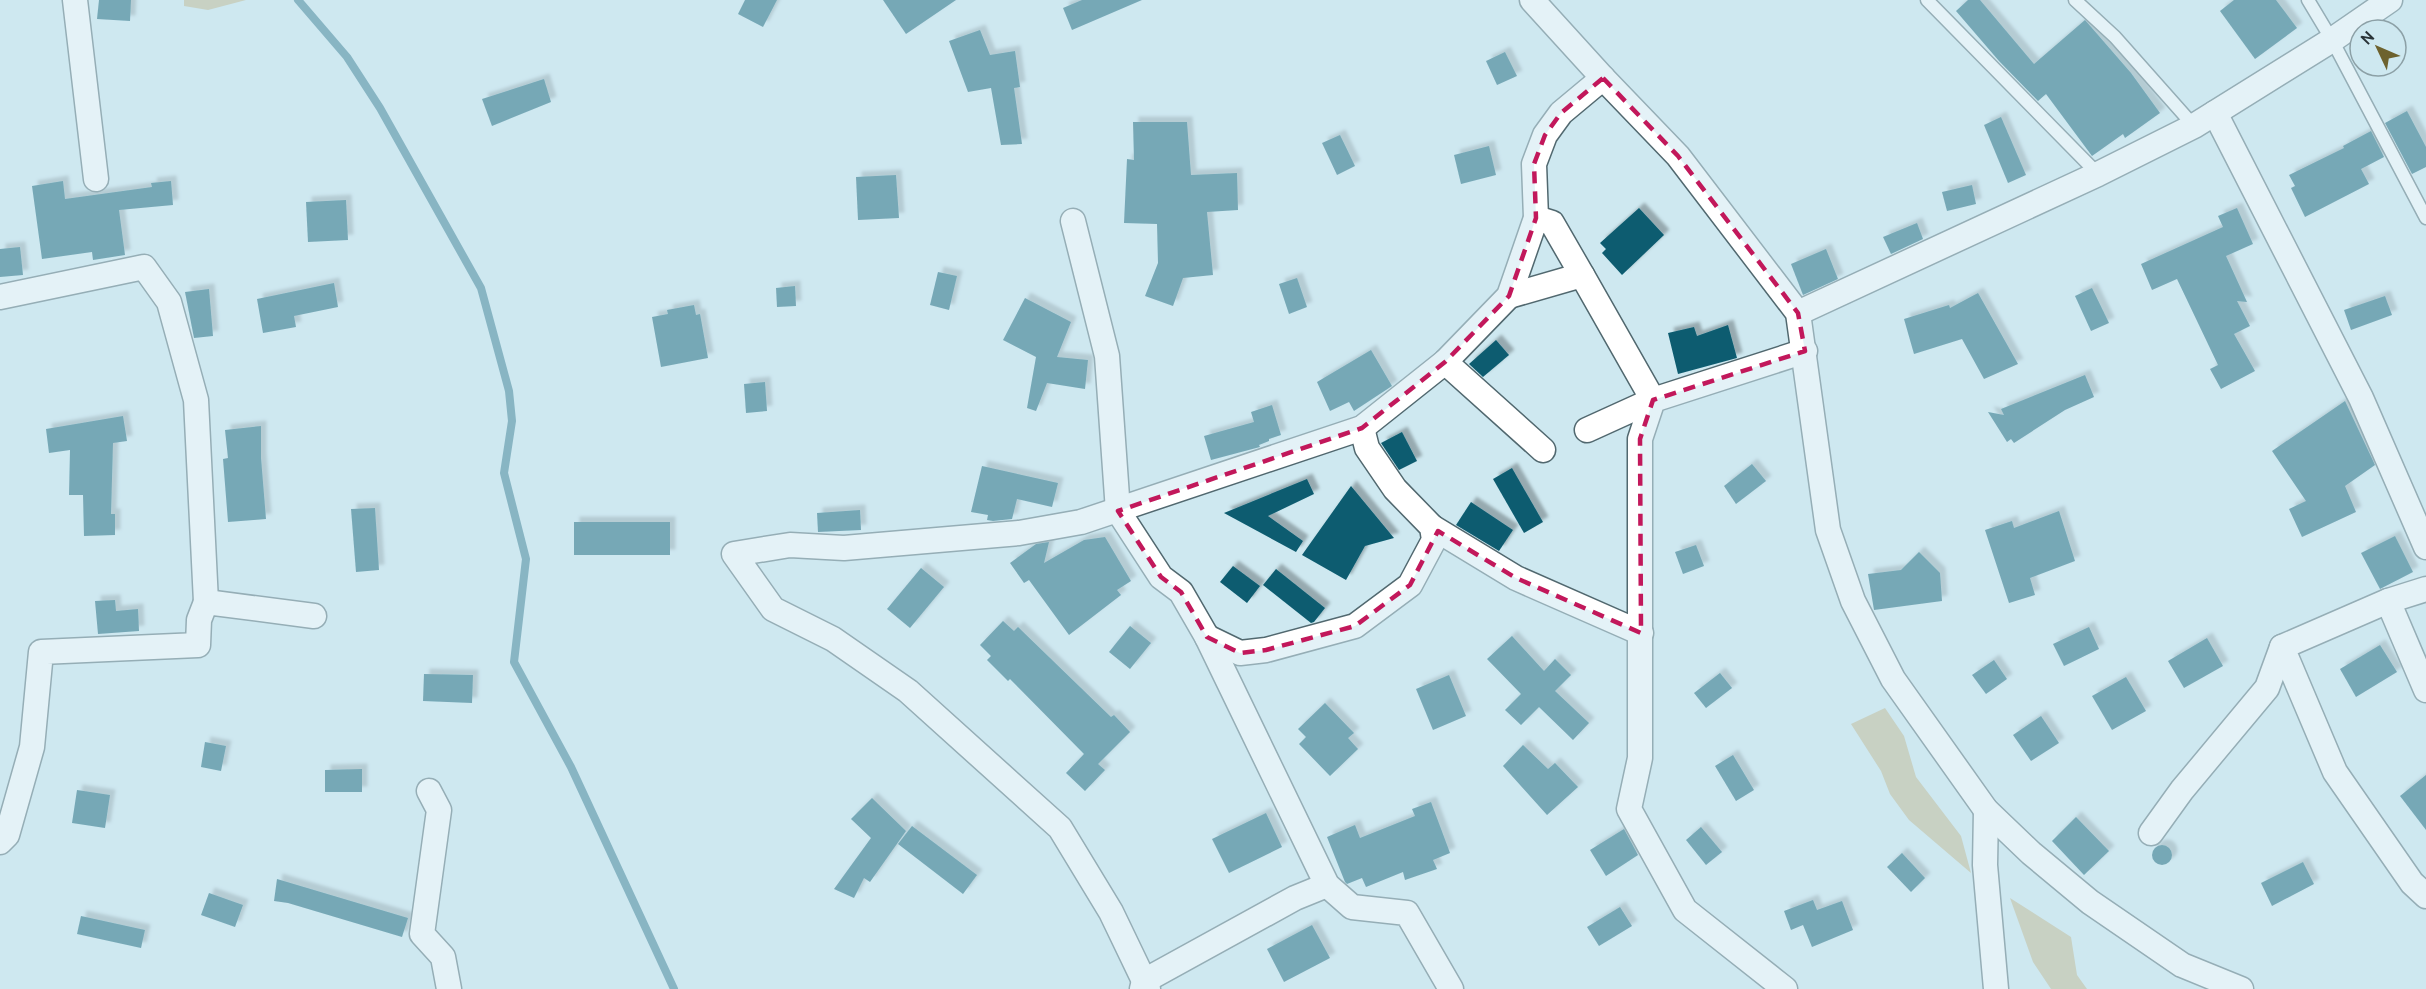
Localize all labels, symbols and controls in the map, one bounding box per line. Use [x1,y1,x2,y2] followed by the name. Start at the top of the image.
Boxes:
[2348,18,2408,78] north arrow
[2357,27,2378,49] text: N

